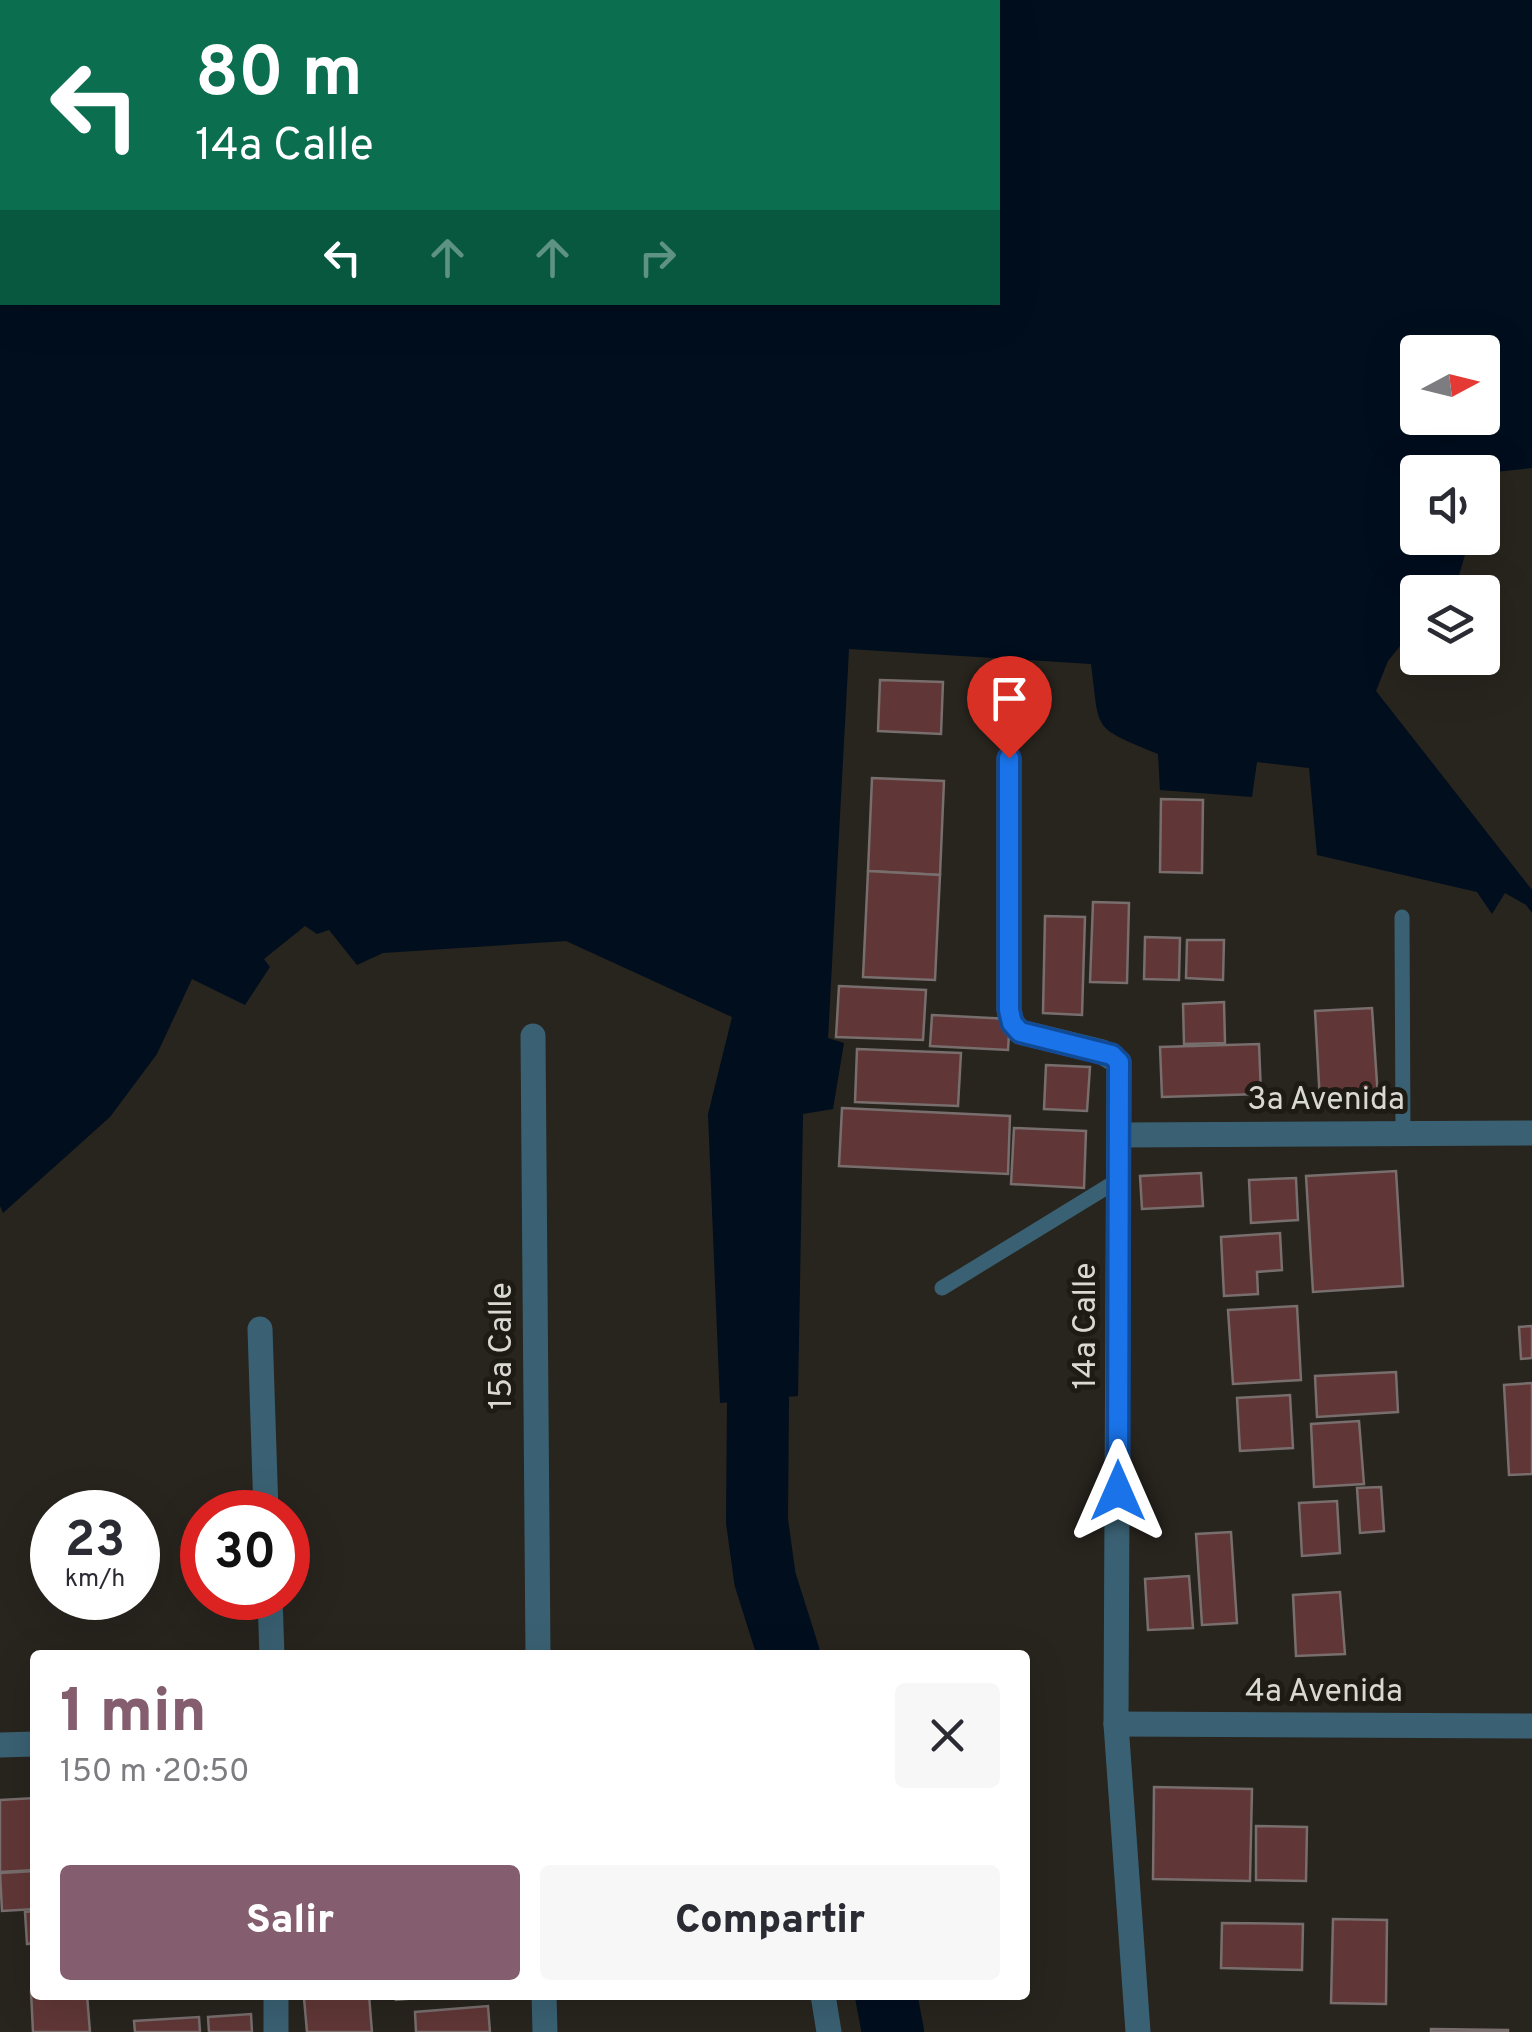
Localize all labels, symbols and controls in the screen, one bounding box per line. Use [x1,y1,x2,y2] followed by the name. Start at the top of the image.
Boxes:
[195,32,363,121] text: 80 m
[30,40,160,170] icon: left
[195,119,374,176] text: 14a Calle
[315,230,370,285] icon: left
[420,230,475,285] icon: ahead
[525,230,580,285] icon: ahead
[630,230,685,285] icon: right
[1400,335,1500,435] north arrow
[1400,335,1500,675] map controls
[1400,455,1500,555] button: sound
[1400,575,1500,675] button: layers
[967,656,1052,759] pin
[982,671,1037,726] icon: arrive
[1247,1081,1405,1121] street label: 3a Avenida
[1067,1262,1107,1390] street label: 14a Calle
[483,1282,523,1410] street label: 15a Calle
[1066,1439,1170,1543] position arrow
[180,1490,310,1620] speed limit sign: 30
[65,1511,125,1574] text: 23
[65,1564,125,1596] text: km/h
[1245,1673,1403,1713] street label: 4a Avenida
[60,1677,207,1753] text: 1 min
[895,1683,1000,1788] button: close
[60,1753,250,1793] text: 150 m · 20:50
[60,1865,520,1980] button: Salir
[540,1865,1000,1980] button: Compartir

